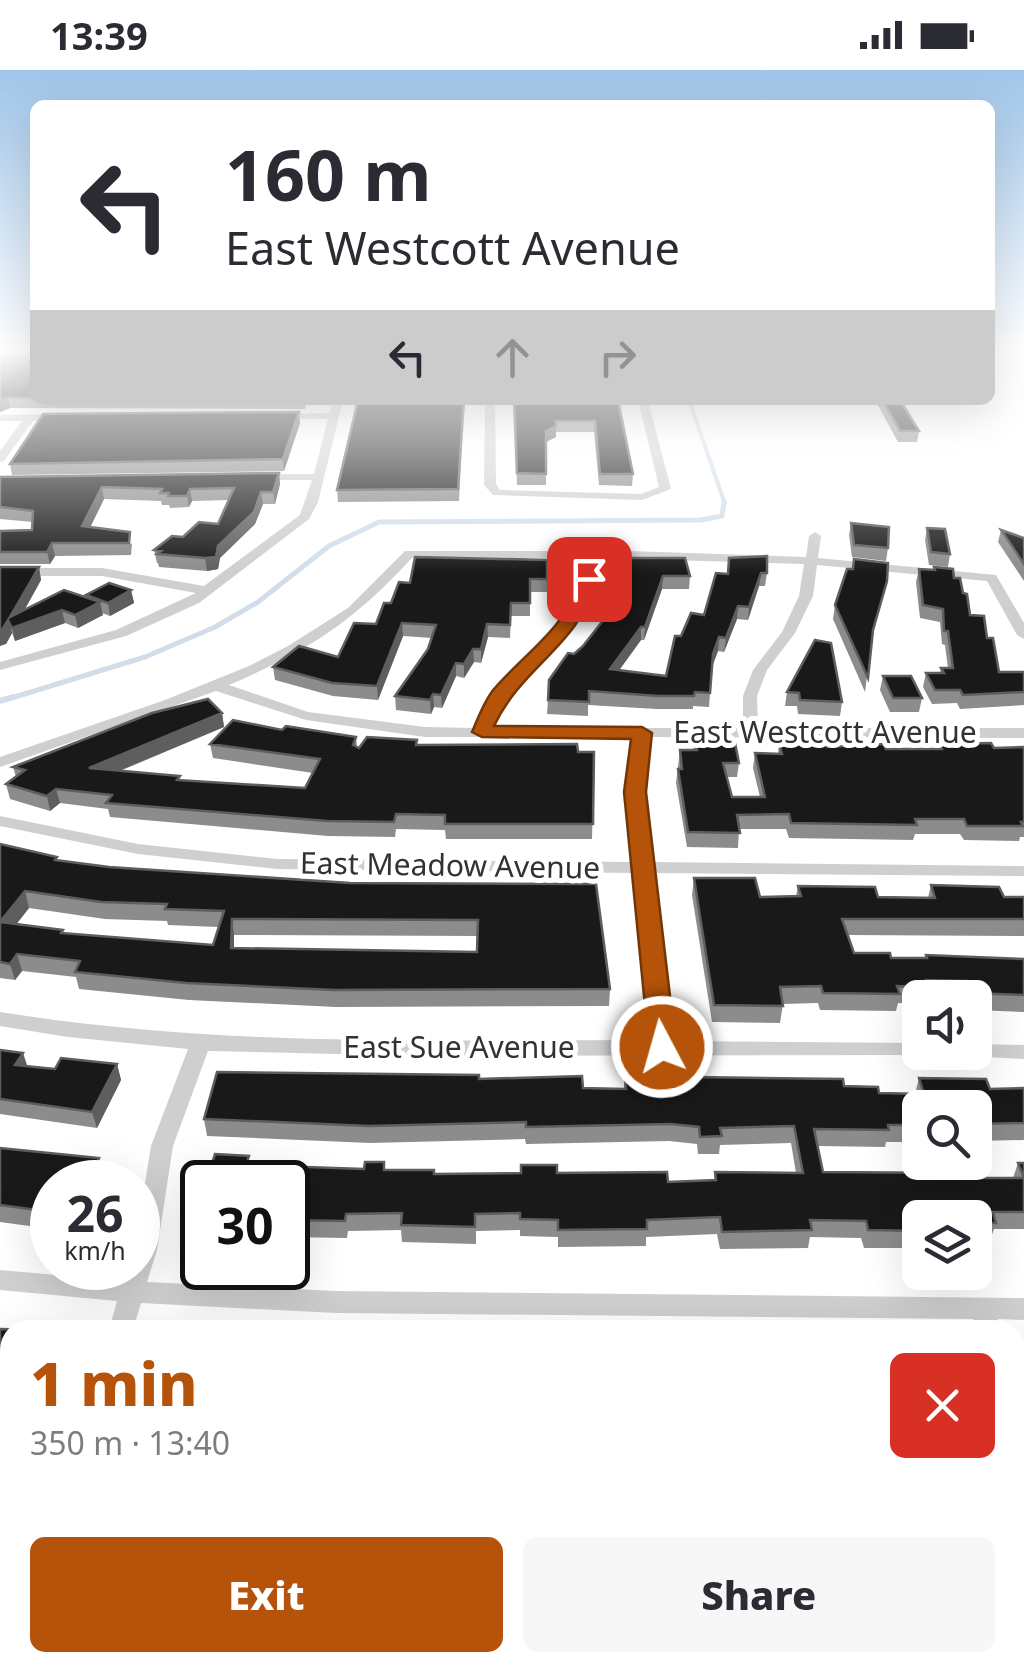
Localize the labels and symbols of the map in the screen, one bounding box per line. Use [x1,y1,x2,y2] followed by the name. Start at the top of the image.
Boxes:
[547,537,632,622] pin
[673,711,977,752] street label: East Westcott Avenue
[300,841,600,888] street label: East Meadow Avenue
[610,995,714,1099] position arrow
[343,1026,575,1067] street label: East Sue Avenue
[180,1160,310,1290] speed limit sign: 30

